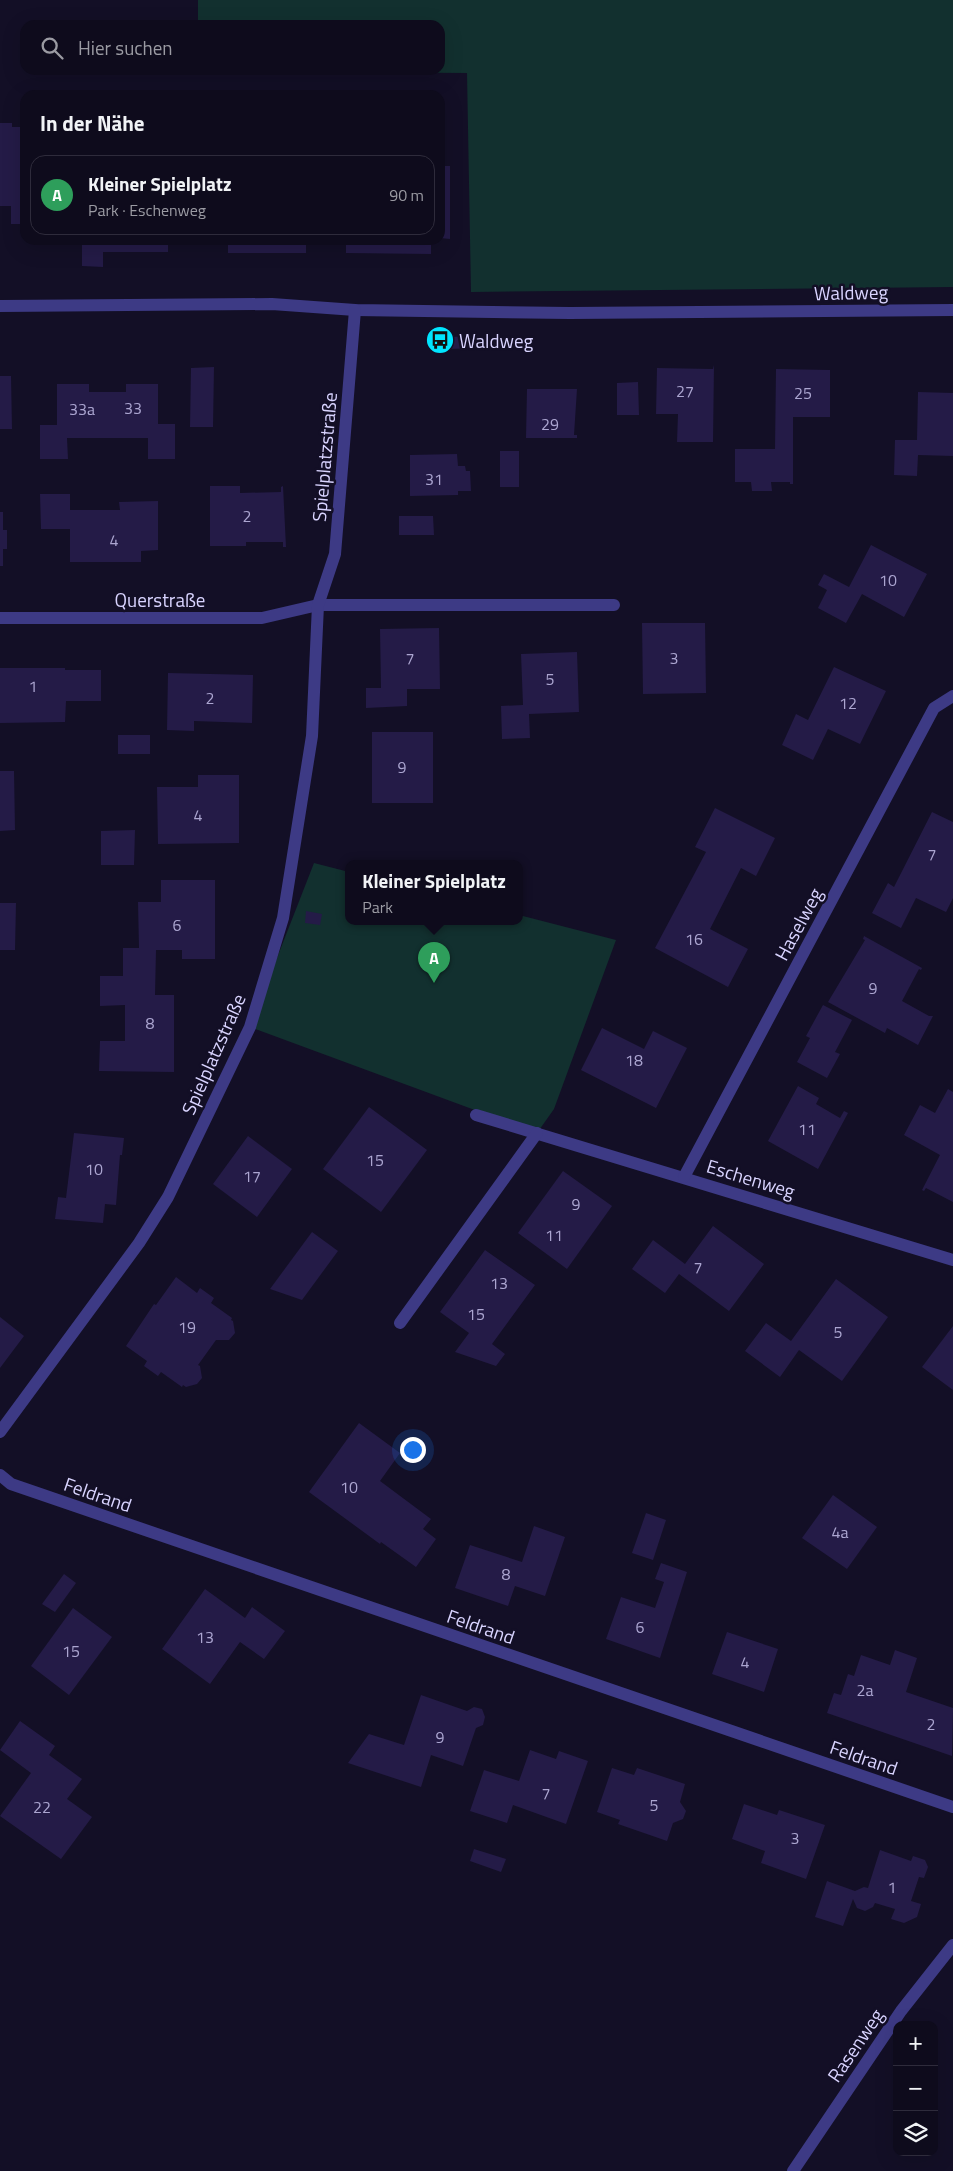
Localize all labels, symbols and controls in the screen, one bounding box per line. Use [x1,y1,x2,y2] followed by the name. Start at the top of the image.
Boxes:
[20,20,445,75] search box
[78,33,173,62] text: Hier suchen
[38,34,66,62] icon: search
[40,107,145,139] text: In der Nähe
[88,169,232,198] text: Kleiner Spielplatz
[52,183,62,207] text: A
[389,183,424,207] text: 90 m
[88,198,206,222] text: Park · Eschenweg
[814,277,889,307] street label: Waldweg
[425,325,455,355] bus stop icon: Waldweg
[459,326,533,355] place label: Waldweg
[676,379,694,403] house number: 27
[794,381,812,405] house number: 25
[304,391,344,523] street label: Spielplatzstraße
[124,396,142,420] house number: 33
[69,397,95,421] house number: 33a
[541,412,559,436] house number: 29
[425,467,443,491] house number: 31
[243,504,251,528] house number: 2
[110,528,119,552] house number: 4
[879,568,897,592] house number: 10
[115,585,205,614] street label: Querstraße
[406,646,414,670] house number: 7
[670,646,678,670] house number: 3
[546,667,555,691] house number: 5
[29,674,37,698] house number: 1
[206,686,214,710] house number: 2
[839,691,857,715] house number: 12
[398,755,407,779] house number: 9
[194,803,203,827] house number: 4
[928,842,936,866] house number: 7
[345,860,523,925] popup
[362,866,506,895] text: Kleiner Spielplatz
[767,882,829,966] street label: Haselweg
[362,895,393,919] text: Park
[173,913,182,937] house number: 6
[685,927,703,951] house number: 16
[418,942,450,983] pin: A
[869,976,878,1000] house number: 9
[173,989,253,1119] street label: Spielplatzstraße
[146,1011,155,1035] house number: 8
[625,1048,643,1072] house number: 18
[798,1117,816,1141] house number: 11
[366,1148,384,1172] house number: 15
[703,1151,799,1205] street label: Eschenweg
[85,1157,103,1181] house number: 10
[243,1164,261,1188] house number: 17
[572,1192,581,1216] house number: 9
[545,1223,563,1247] house number: 11
[694,1255,702,1279] house number: 7
[490,1271,508,1295] house number: 13
[467,1302,485,1326] house number: 15
[178,1315,196,1339] house number: 19
[834,1320,843,1344] house number: 5
[400,1437,426,1463] your location
[60,1469,136,1519] street label: Feldrand
[340,1475,358,1499] house number: 10
[832,1520,848,1544] house number: 4a
[502,1562,511,1586] house number: 8
[443,1601,519,1651] street label: Feldrand
[636,1615,645,1639] house number: 6
[196,1625,214,1649] house number: 13
[62,1639,80,1663] house number: 15
[741,1650,750,1674] house number: 4
[857,1678,873,1702] house number: 2a
[927,1712,935,1736] house number: 2
[436,1725,445,1749] house number: 9
[826,1732,902,1782] street label: Feldrand
[542,1781,550,1805] house number: 7
[650,1793,659,1817] house number: 5
[33,1795,51,1819] house number: 22
[791,1826,799,1850] house number: 3
[888,1875,896,1899] house number: 1
[820,2002,890,2088] street label: Rasenweg
[893,2021,938,2156] map controls
[893,2021,938,2066] button: +
[893,2066,938,2111] button: −
[893,2111,938,2156] button: layers

